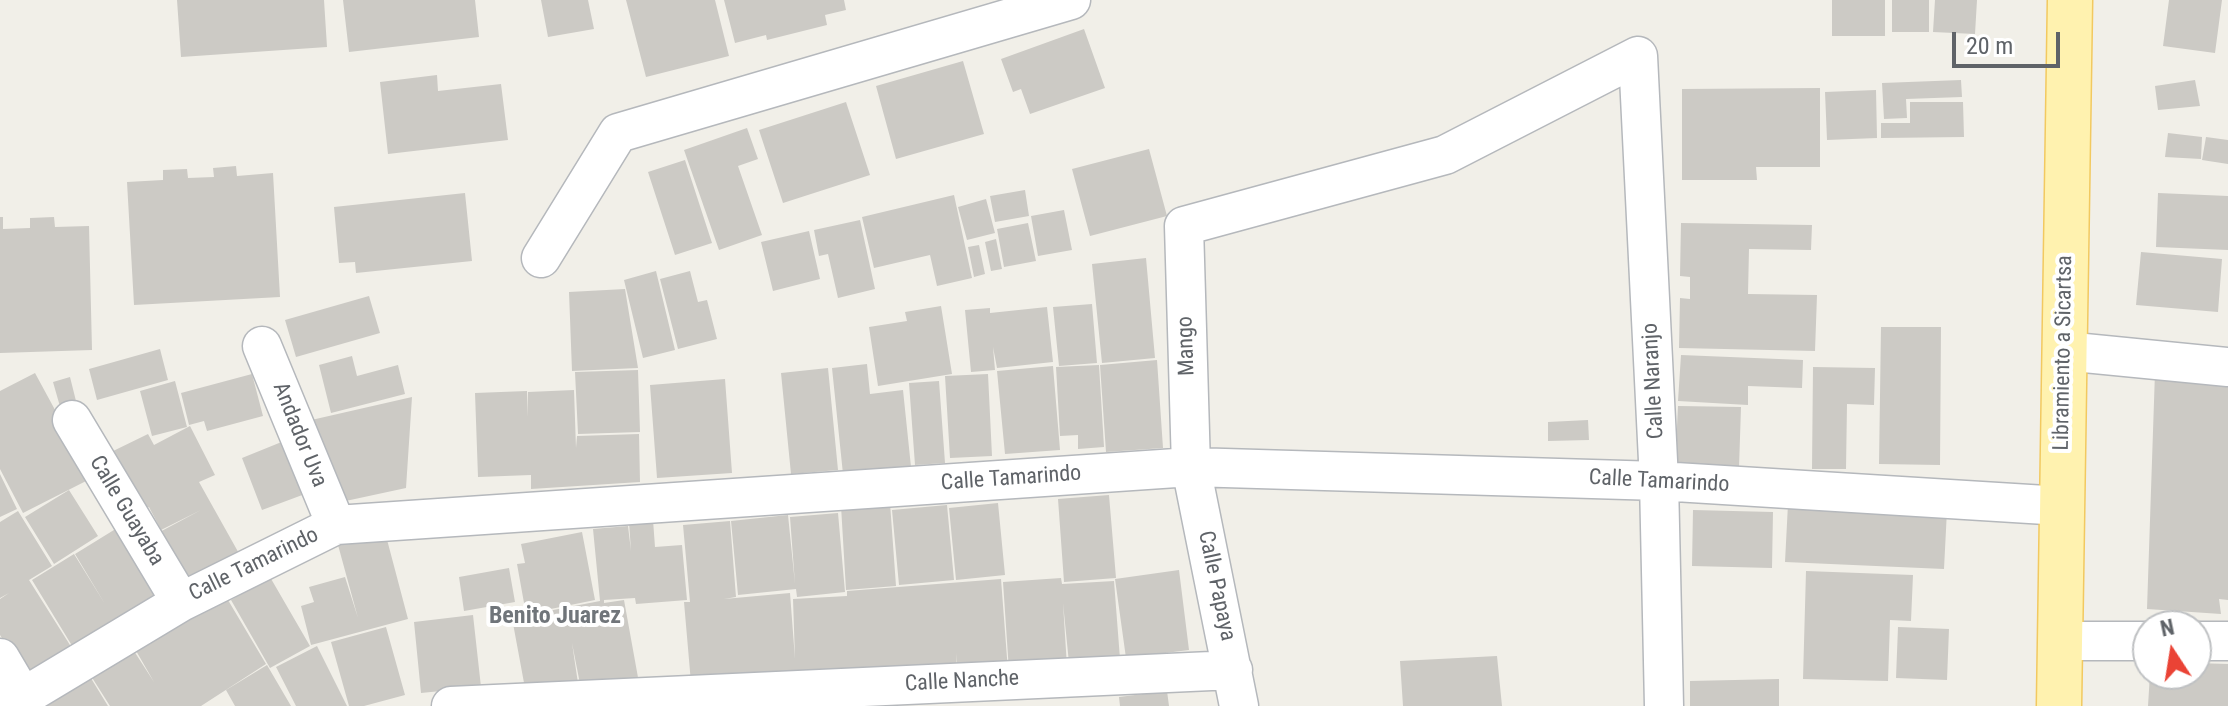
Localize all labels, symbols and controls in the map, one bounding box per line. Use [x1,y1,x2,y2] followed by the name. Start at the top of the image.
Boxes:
[1956,16,2064,66] scale bar
[1966,32,2013,60] text: 20 m
[2049,255,2079,451] street label: Libramiento a Sicartsa
[1173,316,1201,376] street label: Mango
[1638,322,1670,440] street label: Calle Naranjo
[266,379,332,491] street label: Andador Uva
[83,451,169,571] street label: Calle Guayaba
[940,461,1082,497] street label: Calle Tamarindo
[1588,465,1730,499] street label: Calle Tamarindo
[185,522,323,608] street label: Calle Tamarindo
[1191,529,1241,643] street label: Calle Papaya
[489,603,621,631] district label: Benito Juarez
[2132,610,2212,690] north arrow
[2158,614,2177,642] text: N
[904,666,1020,698] street label: Calle Nanche

